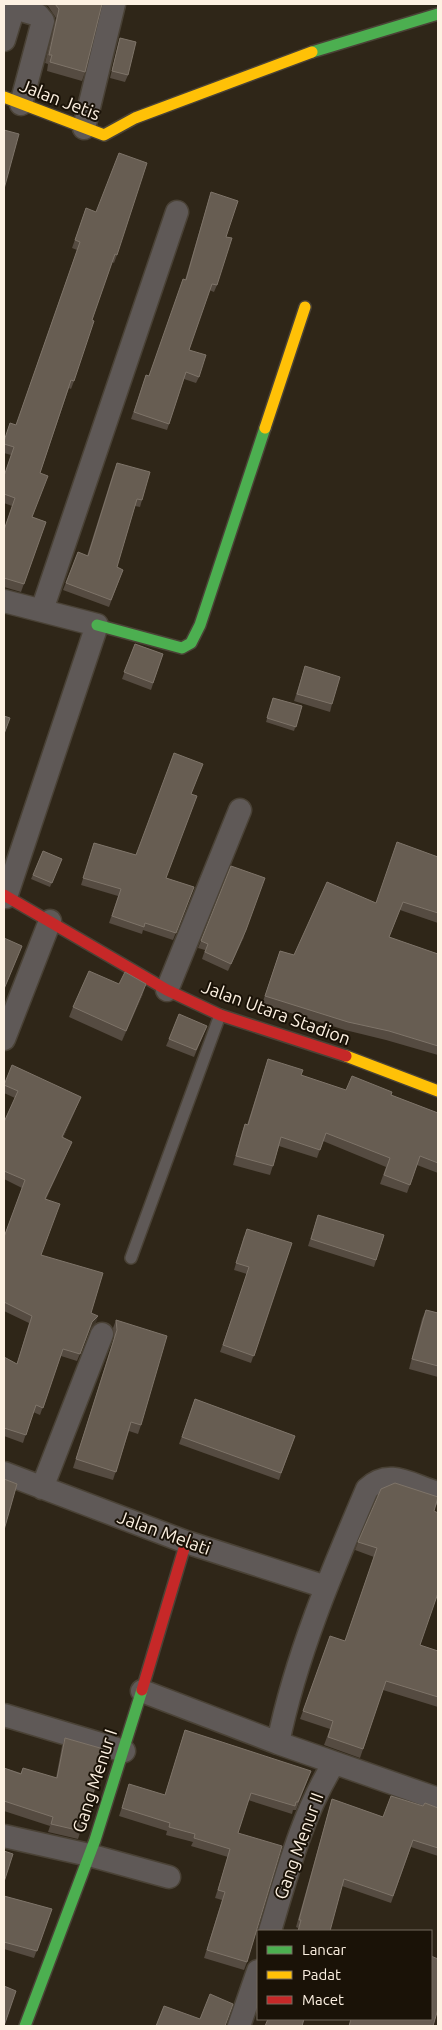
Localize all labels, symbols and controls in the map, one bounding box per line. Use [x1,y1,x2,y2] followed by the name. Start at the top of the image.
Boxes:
[17,75,104,124] street label: Jalan Jetis
[199,976,353,1048] street label: Jalan Utara Stadion
[115,1506,214,1558] street label: Jalan Melati
[68,1726,120,1835] street label: Gang Menur I
[269,1790,327,1902] street label: Gang Menur II
[257,1930,432,2020] legend
[302,1941,347,1958] text: Lancar
[302,1966,341,1983] text: Padat
[302,1991,344,2008] text: Macet

